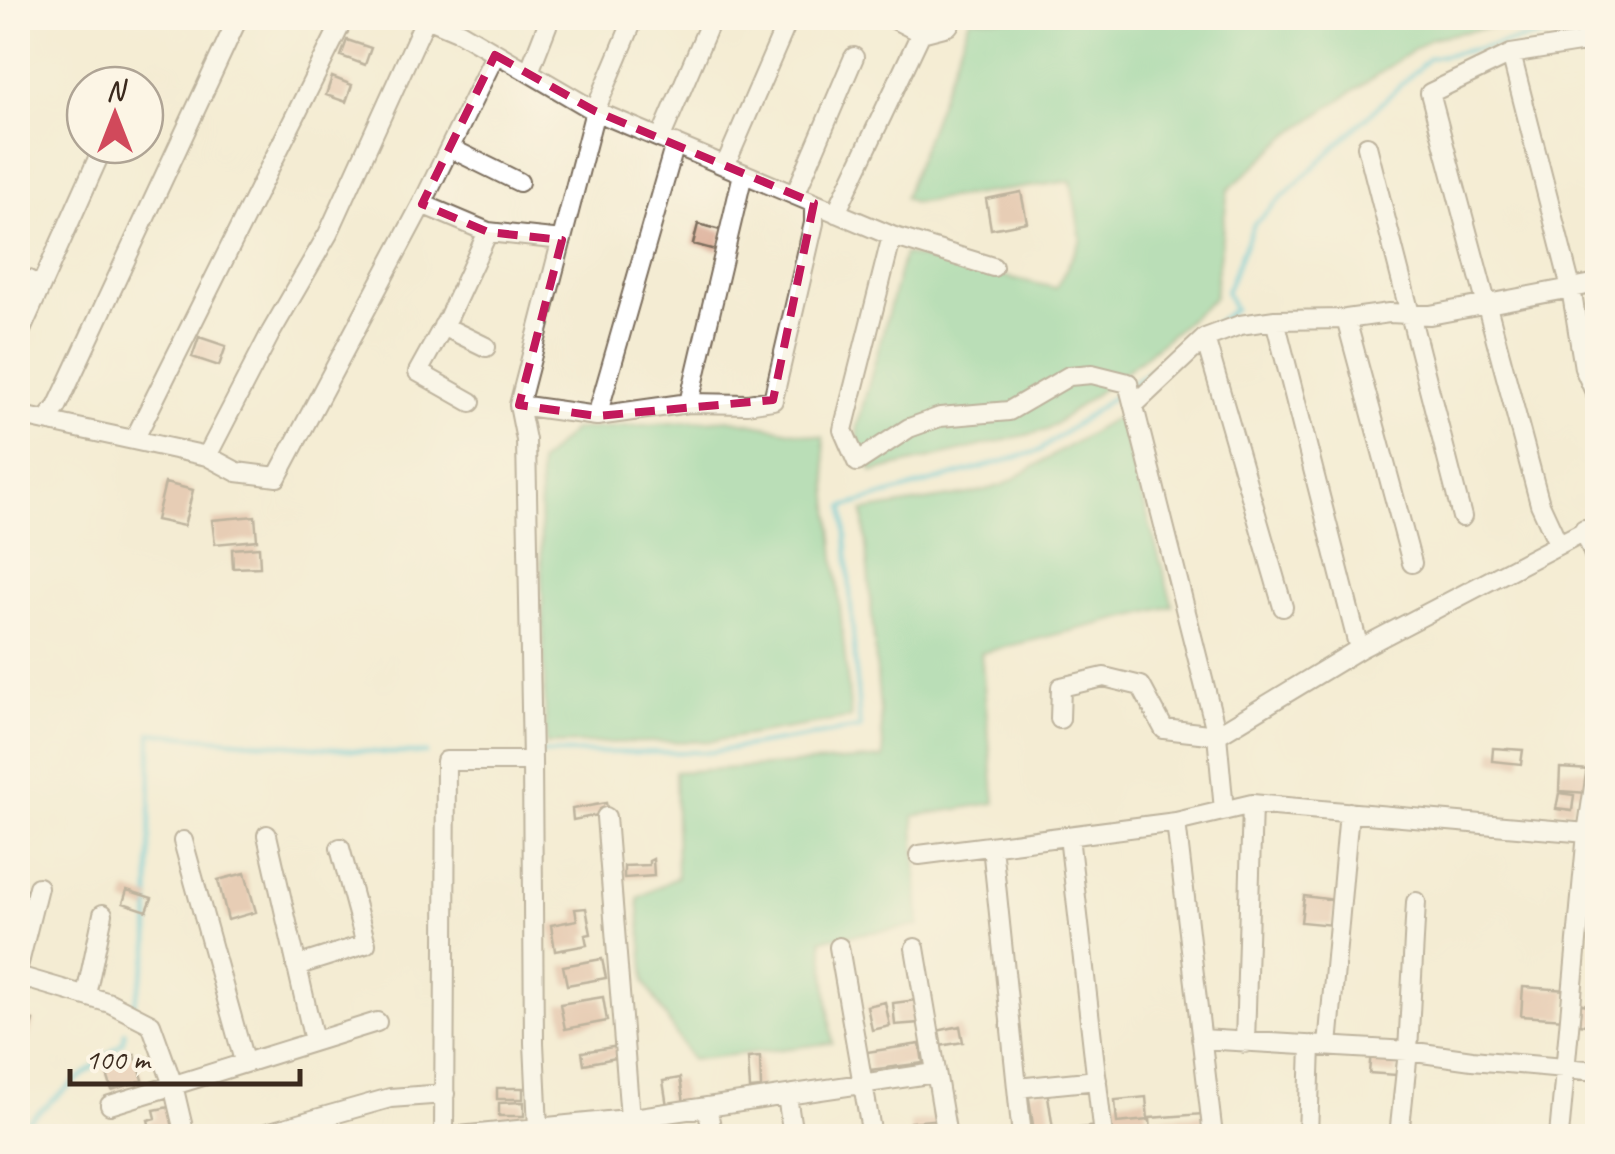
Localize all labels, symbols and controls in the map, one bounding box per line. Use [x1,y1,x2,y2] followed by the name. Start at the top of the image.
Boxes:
[65,65,165,165] north arrow
[106,73,128,108] text: N
[70,1024,300,1086] scale bar
[85,1040,152,1078] text: 100 m

